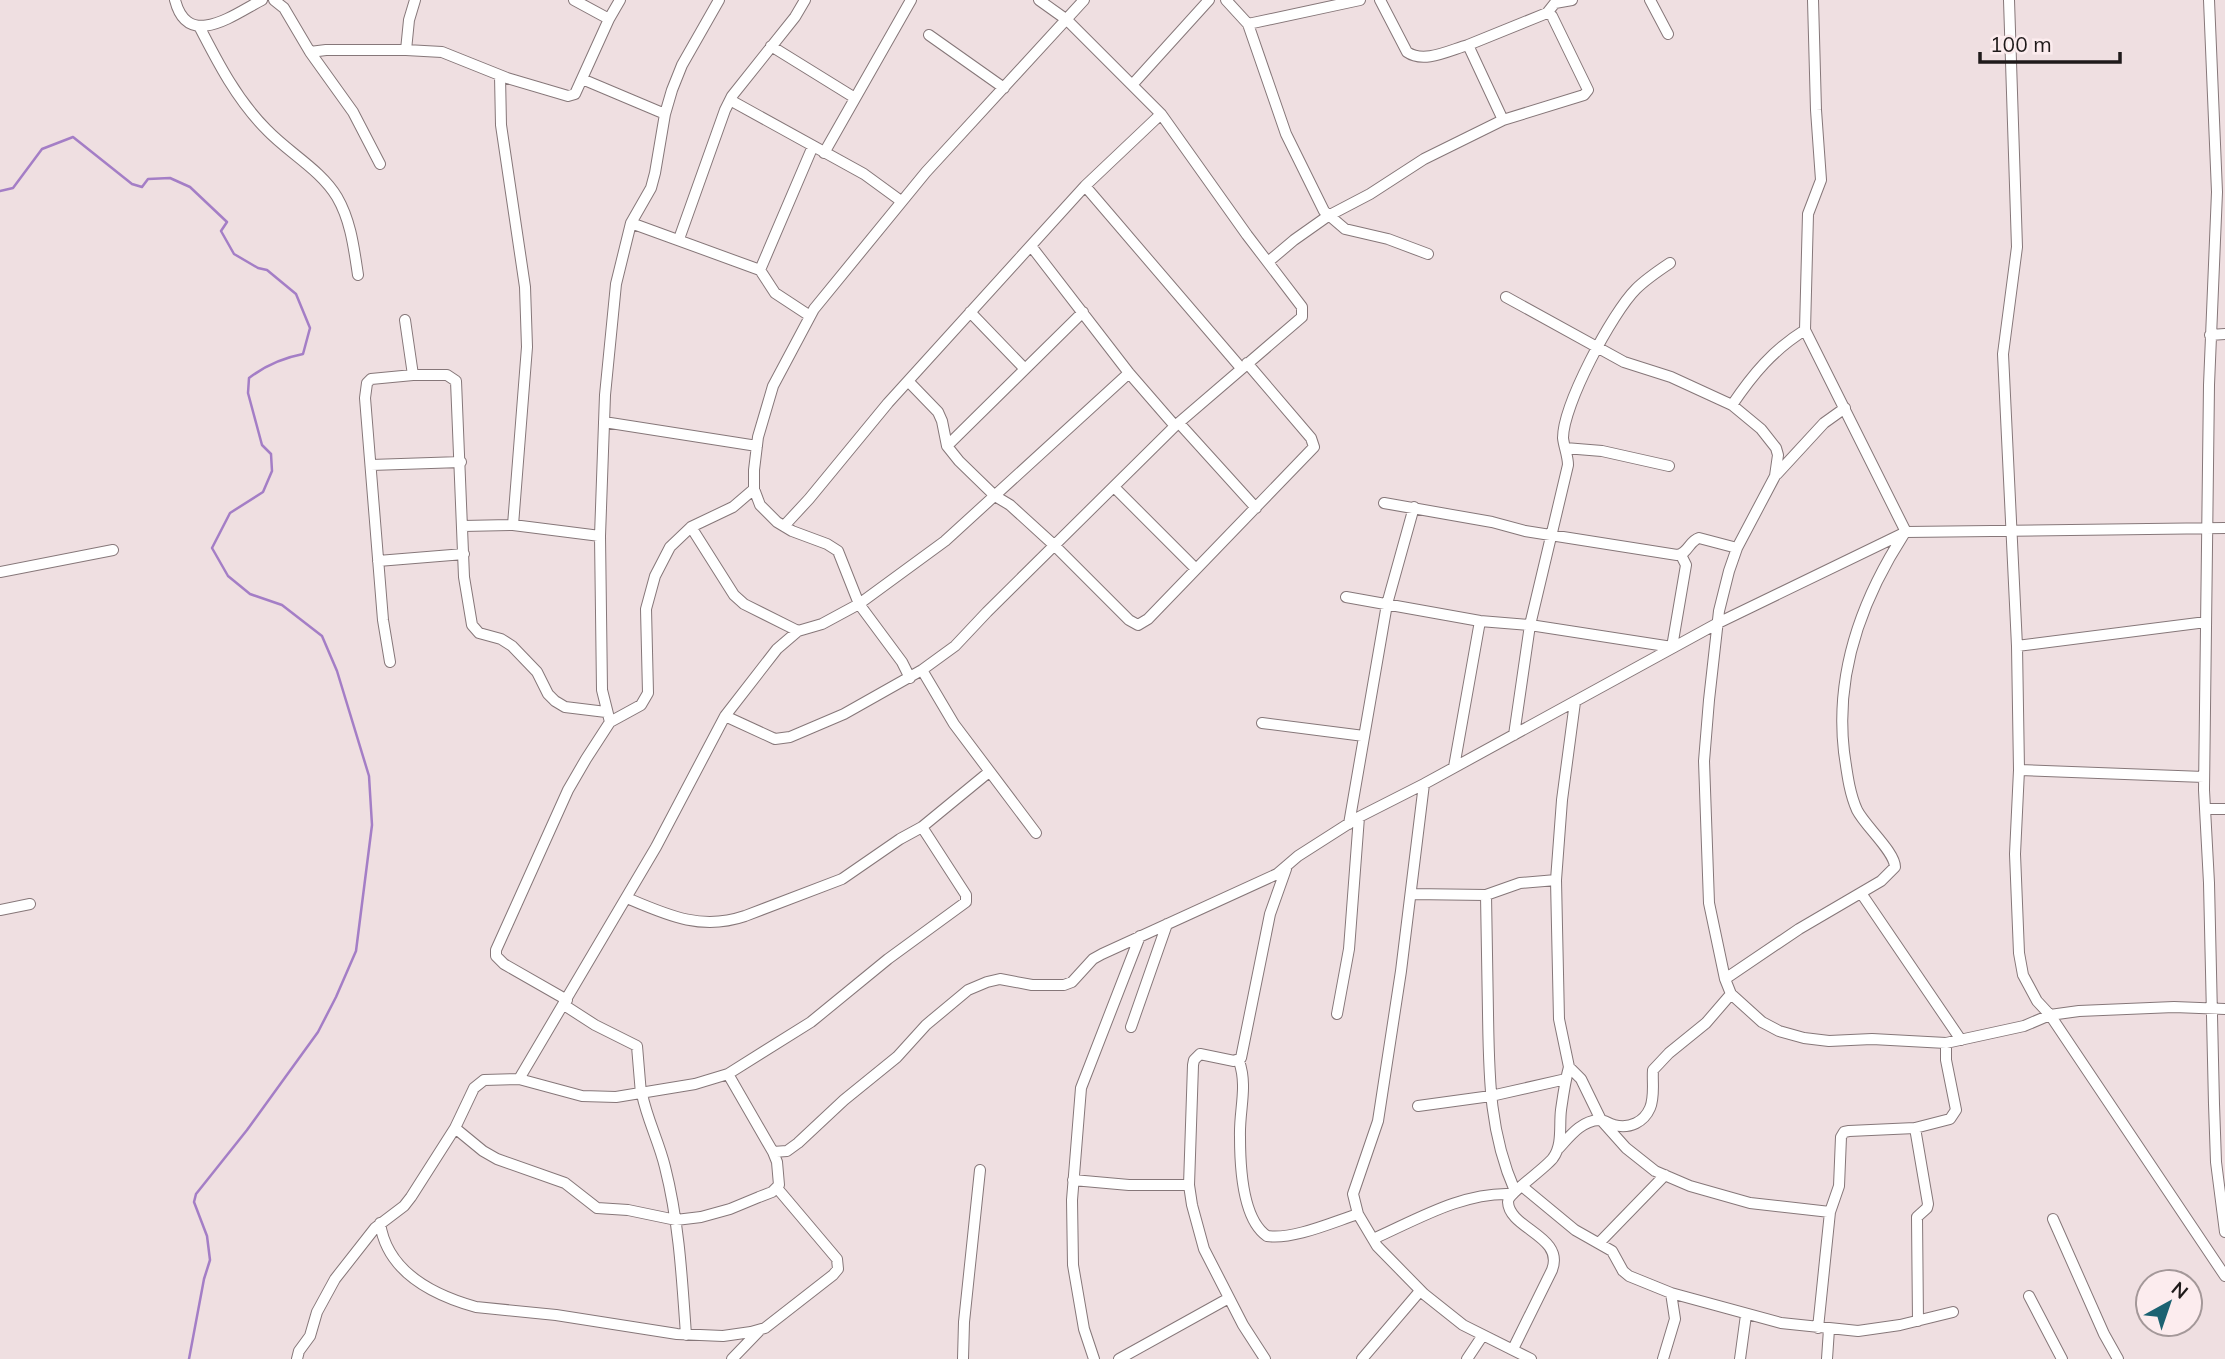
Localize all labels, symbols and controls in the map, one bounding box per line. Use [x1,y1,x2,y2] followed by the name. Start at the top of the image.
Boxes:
[1980,21,2120,65] scale bar
[1990,31,2052,57] text: 100 m
[2134,1268,2204,1338] north arrow
[2167,1276,2193,1304] text: N

